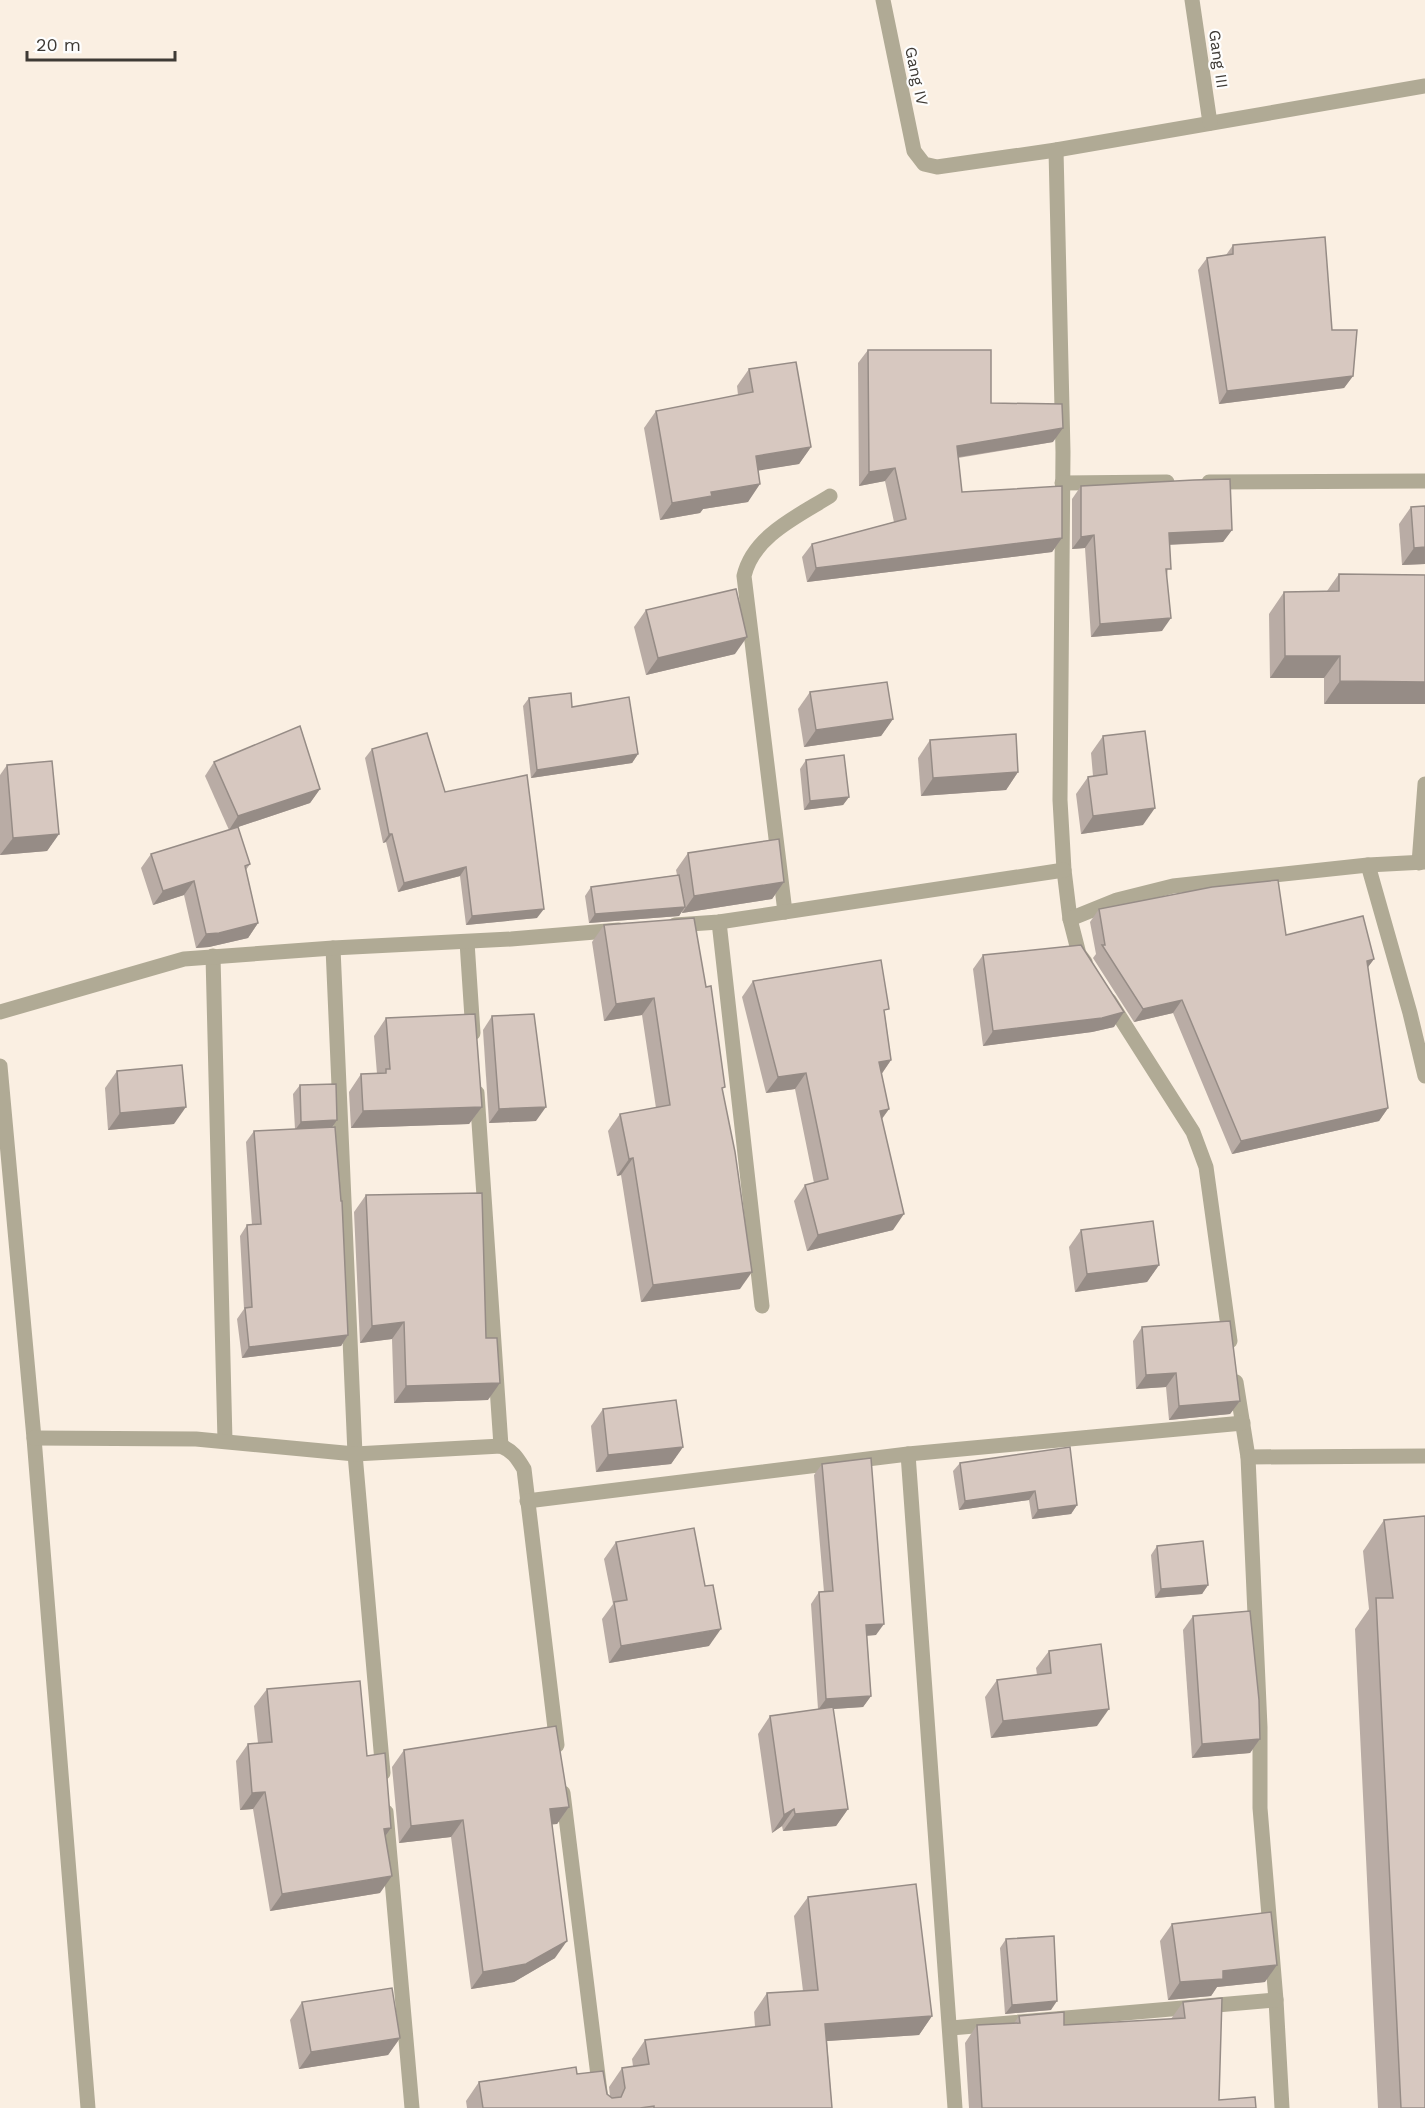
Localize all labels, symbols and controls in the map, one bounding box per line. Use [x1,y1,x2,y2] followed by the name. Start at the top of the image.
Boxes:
[27,24,176,62] scale bar
[1205,29,1232,89] street label: Gang III
[36,34,81,55] text: 20 m
[901,45,932,107] street label: Gang IV

